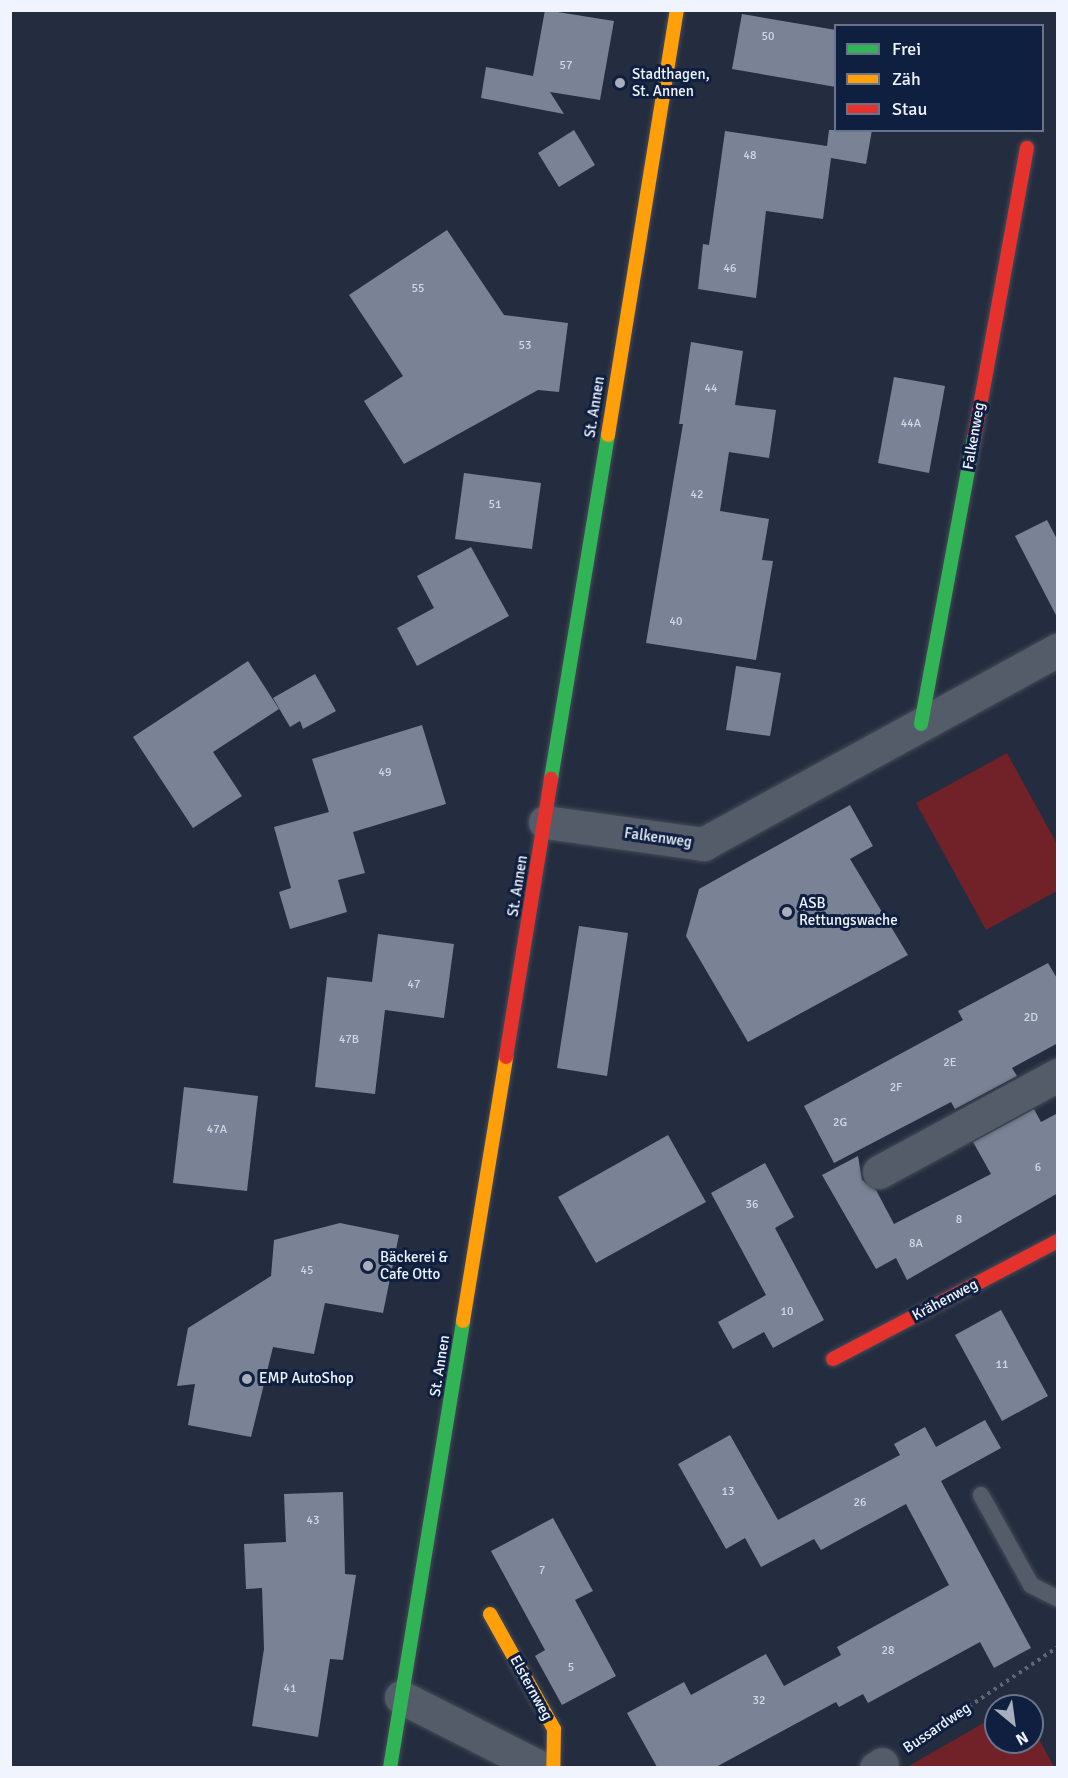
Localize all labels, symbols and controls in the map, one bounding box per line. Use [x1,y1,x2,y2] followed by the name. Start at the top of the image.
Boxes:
[834,24,1044,132] legend
[762,30,774,44] house number: 50
[892,38,921,60] text: Frei
[560,59,572,73] house number: 57
[632,65,710,100] place label: Stadthagen, St. Annen
[892,68,921,90] text: Zäh
[613,76,627,90] marker: Stadthagen, St. Annen
[892,98,927,120] text: Stau
[744,149,756,163] house number: 48
[724,262,736,276] house number: 46
[412,282,424,296] house number: 55
[519,339,531,353] house number: 53
[581,375,609,439] street label: St. Annen
[705,382,717,396] house number: 44
[959,401,989,471] street label: Falkenweg
[901,417,921,431] house number: 44A
[691,488,703,502] house number: 42
[489,498,501,512] house number: 51
[670,615,682,629] house number: 40
[379,766,391,780] house number: 49
[623,824,693,852] street label: Falkenweg
[504,854,532,918] street label: St. Annen
[799,894,898,929] place label: ASB Rettungswache
[780,905,794,919] marker: ASB Rettungswache
[408,978,420,992] house number: 47
[1024,1011,1038,1025] house number: 2D
[339,1033,359,1047] house number: 47B
[943,1056,957,1070] house number: 2E
[890,1081,902,1095] house number: 2F
[833,1116,847,1130] house number: 2G
[207,1123,227,1137] house number: 47A
[1035,1161,1041,1175] house number: 6
[746,1198,758,1212] house number: 36
[956,1213,962,1227] house number: 8
[909,1237,923,1251] house number: 8A
[380,1248,448,1283] place label: Bäckerei & Cafe Otto
[361,1259,375,1273] marker: Bäckerei & Cafe Otto
[301,1264,313,1278] house number: 45
[909,1275,981,1325] street label: Krähenweg
[781,1305,793,1319] house number: 10
[426,1334,454,1398] street label: St. Annen
[996,1358,1008,1372] house number: 11
[259,1370,354,1388] place label: EMP AutoShop
[240,1372,254,1386] marker: EMP AutoShop
[722,1485,734,1499] house number: 13
[854,1496,866,1510] house number: 26
[307,1514,319,1528] house number: 43
[539,1564,545,1578] house number: 7
[882,1644,894,1658] house number: 28
[506,1652,556,1724] street label: Elsternweg
[568,1661,574,1675] house number: 5
[284,1682,296,1696] house number: 41
[753,1694,765,1708] house number: 32
[984,1694,1044,1754] north arrow
[900,1699,974,1757] street label: Bussardweg
[1012,1727,1031,1749] text: N

